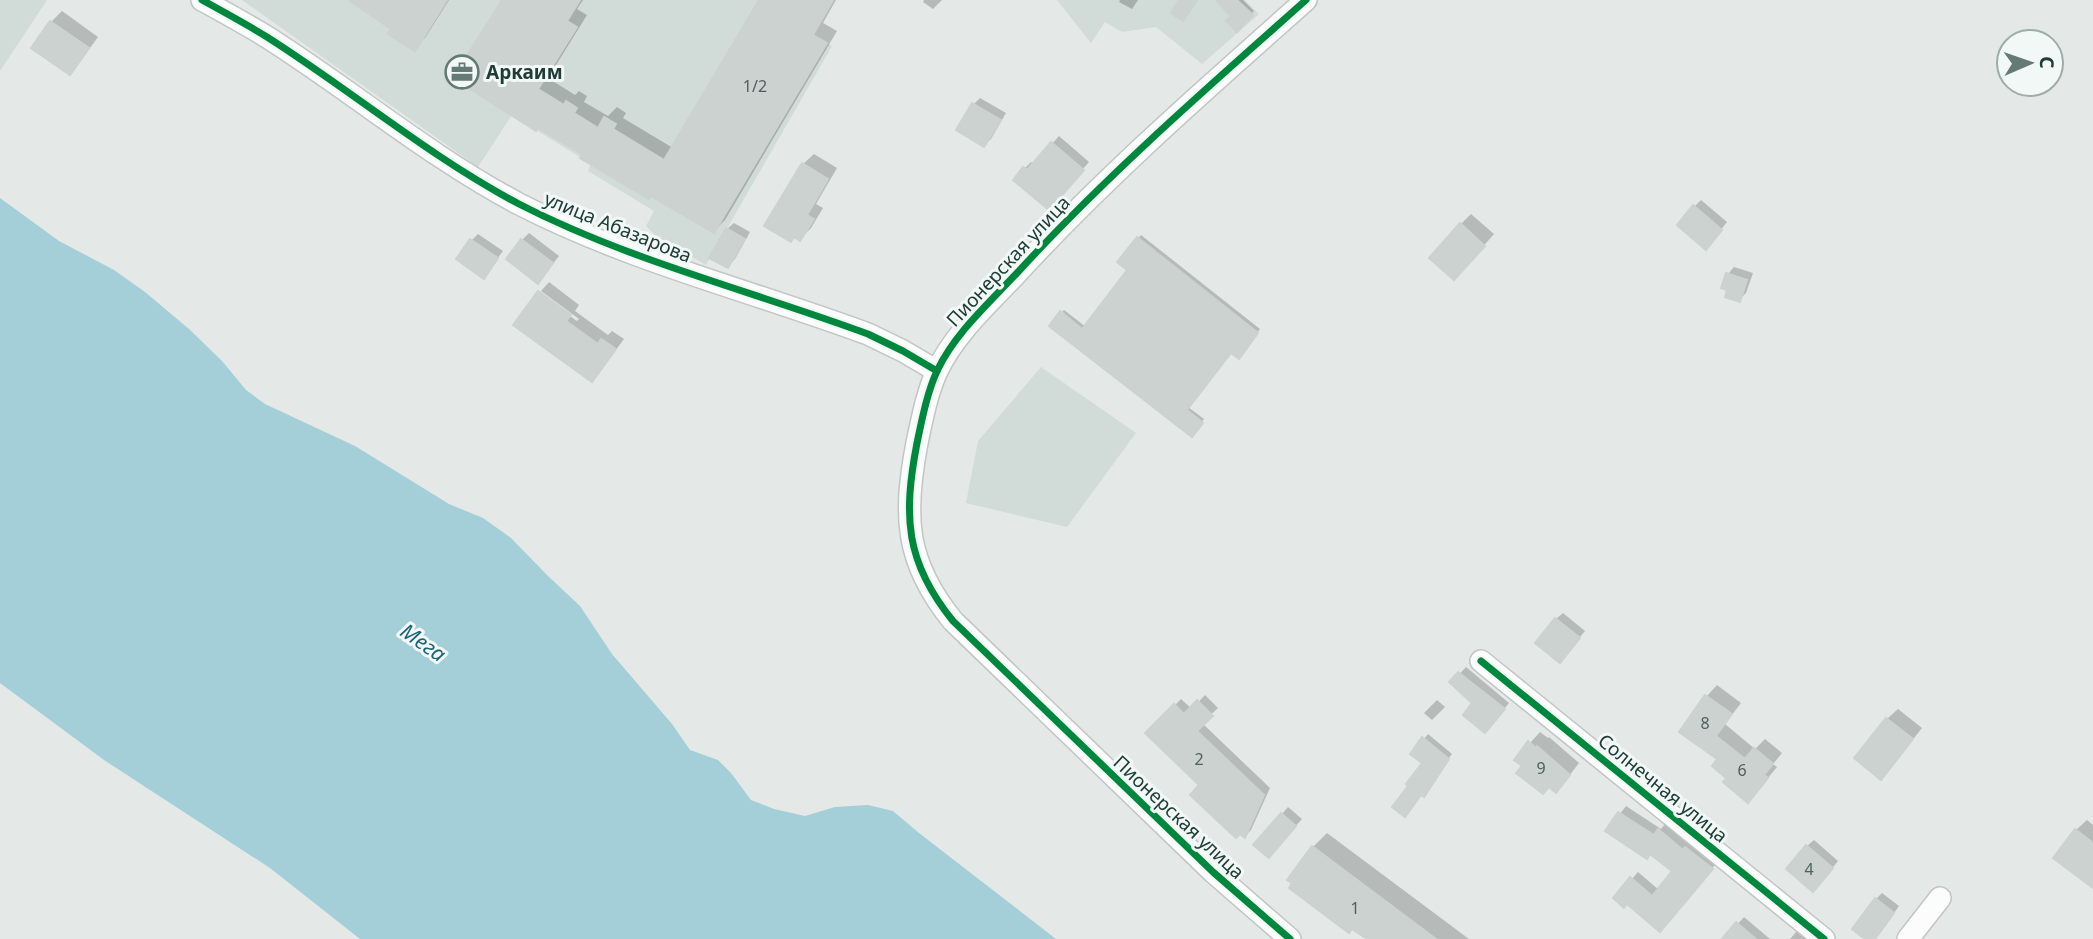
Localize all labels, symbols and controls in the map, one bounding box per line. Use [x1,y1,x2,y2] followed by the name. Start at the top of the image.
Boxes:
[1995,28,2065,98] north arrow
[443,53,481,91] office icon: Аркаим
[2034,56,2060,69] text: С
[486,59,563,85] place label: Аркаим
[743,75,767,97] house number: 1/2
[540,186,696,268] street label: улица Абазарова
[940,190,1076,332] street label: Пионерская улица
[395,617,452,668] water label: Мега
[1700,712,1710,734] house number: 8
[1593,728,1733,848] street label: Солнечная улица
[1194,748,1204,770] house number: 2
[1108,749,1250,885] street label: Пионерская улица
[1536,757,1546,779] house number: 9
[1737,759,1747,781] house number: 6
[1804,858,1814,880] house number: 4
[1350,897,1360,919] house number: 1

